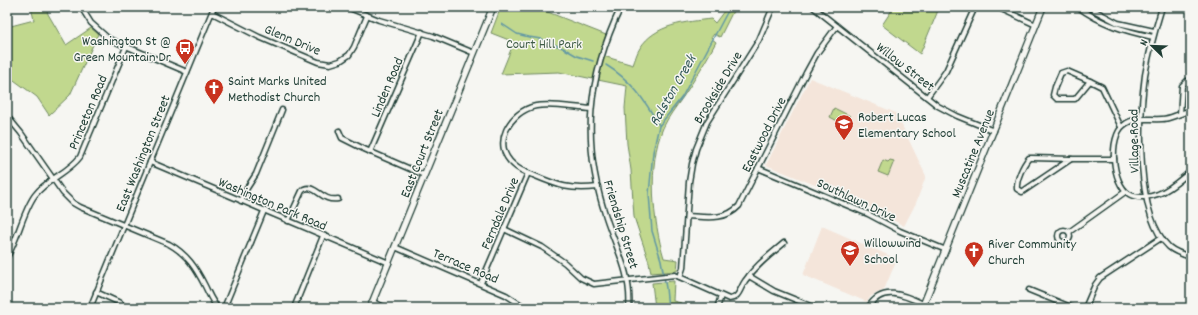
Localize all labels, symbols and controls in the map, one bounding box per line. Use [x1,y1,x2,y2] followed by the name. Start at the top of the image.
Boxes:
[261,20,324,62] street label: Glenn Drive
[1132,26,1172,66] north arrow
[73,32,172,68] place label: Washington St @ Green Mountain Dr
[506,35,582,55] park label: Court Hill Park
[174,37,196,65] bus stop icon: Washington St @ Green Mountain Dr
[1136,37,1153,49] text: N
[871,38,938,97] street label: Willow Street
[689,48,748,128] street label: Brookside Drive
[644,50,704,131] water label: Ralston Creek
[366,55,409,121] street label: Linden Road
[64,72,114,153] street label: Princeton Road
[228,72,327,108] place label: Saint Marks United Methodist Church
[203,77,225,105] church icon: Saint Marks United Methodist Church
[111,92,176,215] street label: East Washington Street
[737,94,792,176] street label: Eastwood Drive
[396,106,450,201] street label: East Court Street
[947,106,1001,201] street label: Muscatine Avenue
[858,108,957,144] place label: Robert Lucas Elementary School
[1124,109,1146,173] street label: Village Road
[833,113,855,141] school or university icon: Robert Lucas Elementary School
[215,173,330,237] street label: Washington Park Road
[477,174,525,253] street label: Ferndale Drive
[813,174,899,228] street label: Southlawn Drive
[597,178,643,271] street label: Friendship Street
[864,234,921,270] place label: Willowwind School
[988,235,1076,271] place label: River Community Church
[839,239,861,267] school or university icon: Willowwind School
[963,240,985,268] church icon: River Community Church
[429,244,501,290] street label: Terrace Road

